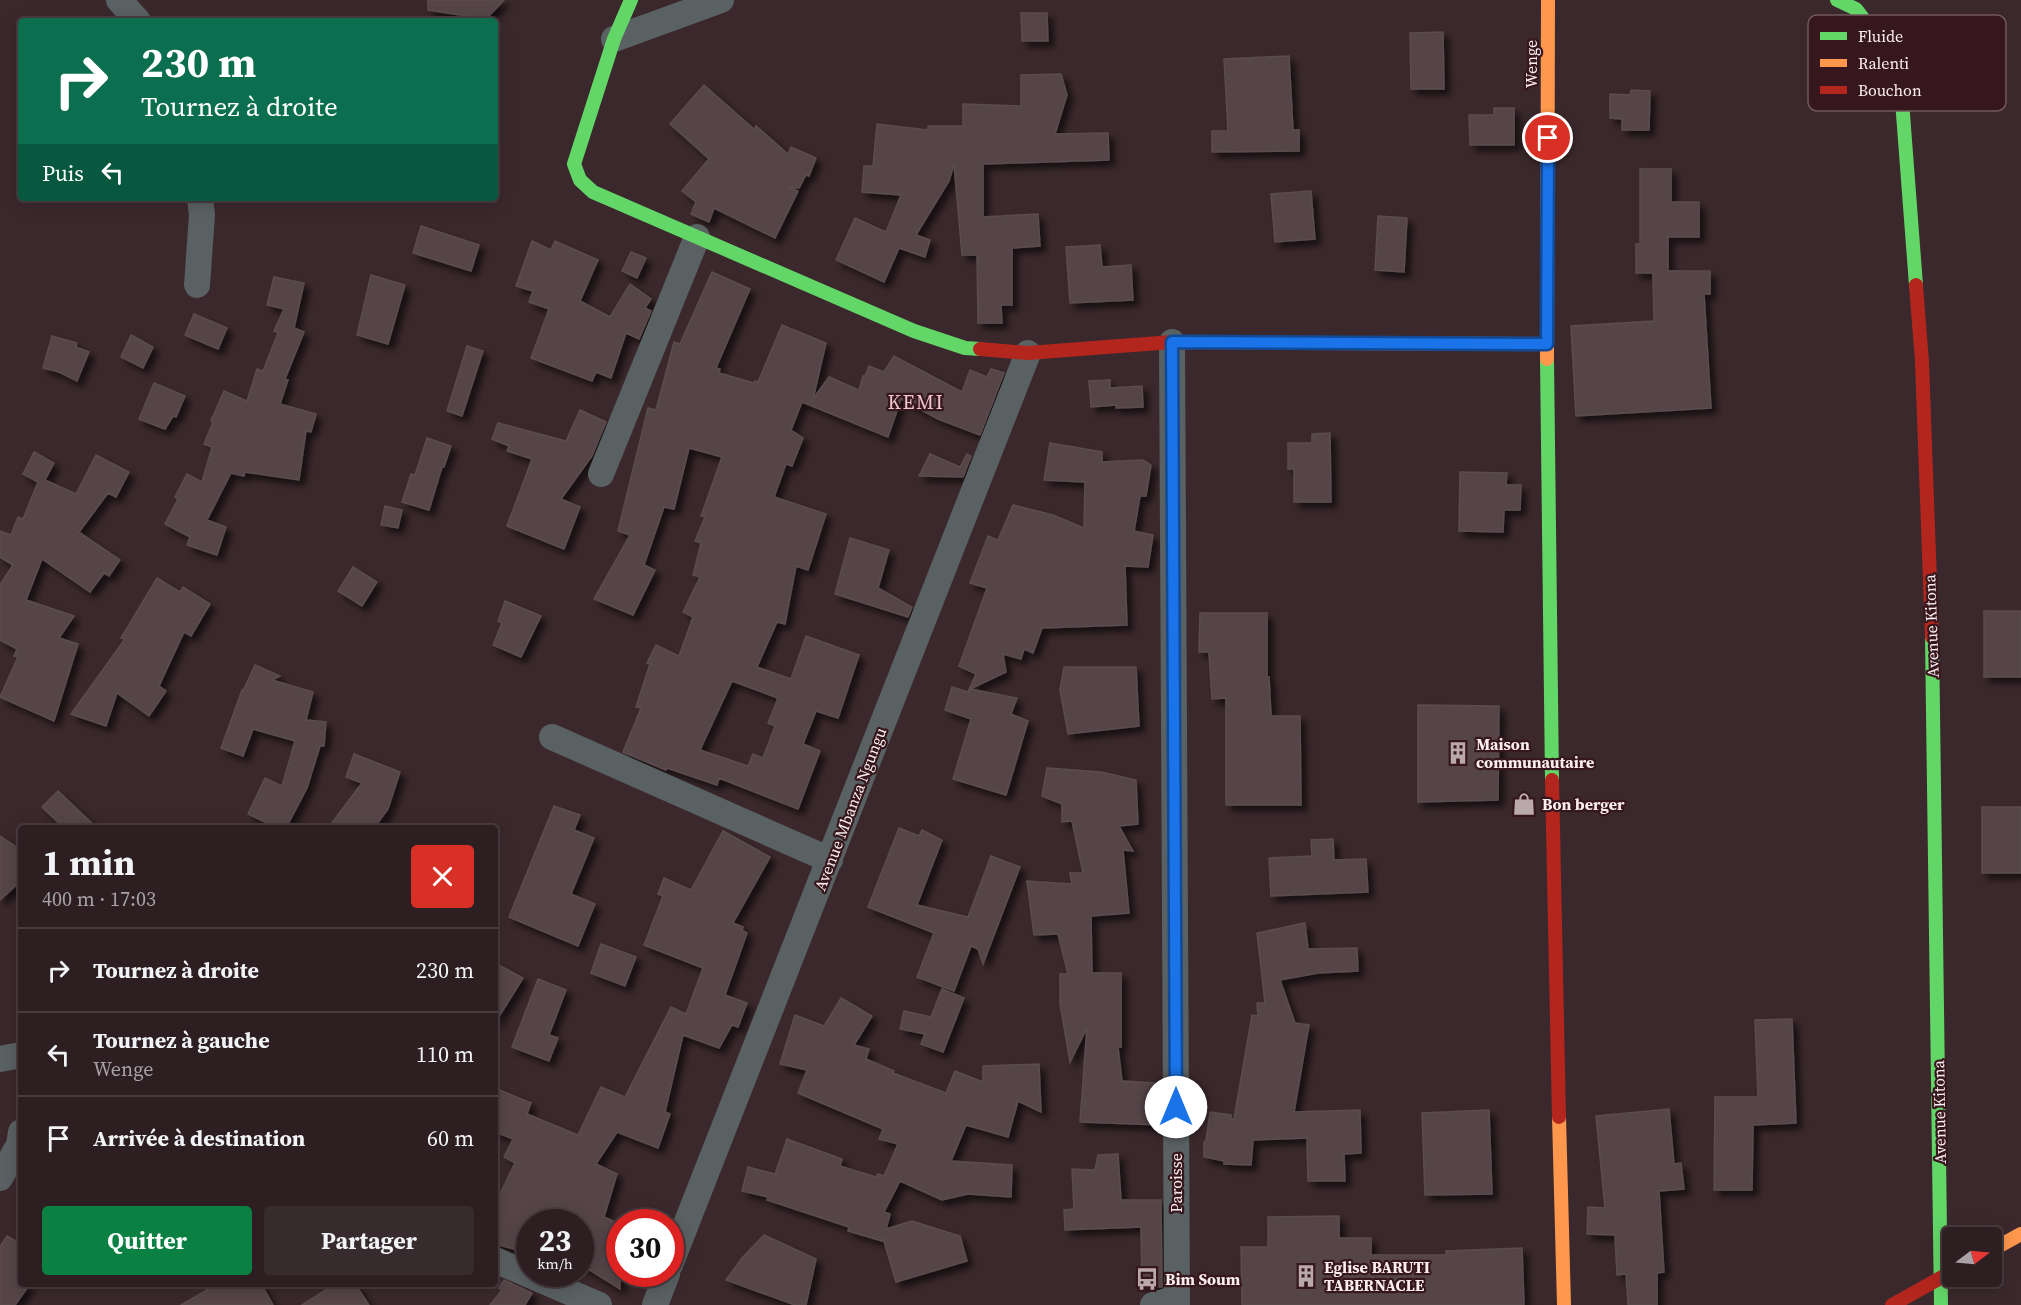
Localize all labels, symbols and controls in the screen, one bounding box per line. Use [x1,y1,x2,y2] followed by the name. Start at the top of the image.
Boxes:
[1808,15,2006,111] legend
[1858,25,1903,47] text: Fluide
[141,33,256,91] text: 230 m
[1520,40,1542,88] street label: Wenge
[42,42,120,120] icon: right
[1858,52,1909,74] text: Ralenti
[1858,79,1922,101] text: Bouchon
[141,88,338,125] text: Tournez à droite
[1522,112,1573,163] pin
[1531,121,1564,154] icon: arrive
[96,156,129,189] icon: left
[42,158,84,188] text: Puis
[888,388,944,416] district label: KEMI
[1918,573,1944,678] street label: Avenue Kitona
[809,724,891,894] street label: Avenue Mbanza Ngungu
[1476,733,1594,773] place label: Maison communautaire
[1445,740,1471,766] building icon: Maison communautaire
[1511,791,1537,817] shop icon: Bon berger
[1542,793,1625,815] place label: Bon berger
[42,838,135,887] text: 1 min
[411,845,474,908] button: close
[42,885,156,913] text: 400 m · 17:03
[42,954,75,987] icon: right
[93,955,259,985] text: Tournez à droite
[416,955,474,985] text: 230 m
[93,1025,270,1055] text: Tournez à gauche
[42,1038,75,1071] icon: left
[416,1039,474,1069] text: 110 m
[93,1055,154,1083] text: Wenge
[1927,1059,1951,1164] street label: Avenue Kitona
[1144,1075,1208,1139] position arrow
[42,1122,75,1155] icon: arrive
[93,1123,305,1153] text: Arrivée à destination
[427,1123,474,1153] text: 60 m
[1165,1153,1187,1213] street label: Paroisse
[42,1206,252,1275] button: Quitter
[264,1206,474,1275] button: Partager
[606,1209,684,1287] speed limit sign: 30
[539,1220,571,1261] text: 23
[1942,1227,2002,1287] north arrow
[1942,1227,2002,1287] map controls
[537,1253,573,1274] text: km/h
[1324,1256,1430,1296] place label: Eglise BARUTI TABERNACLE
[1293,1263,1319,1289] building icon: Eglise BARUTI TABERNACLE
[1134,1266,1160,1292] bus stop icon: Bim Soum
[1165,1268,1241,1290] place label: Bim Soum

